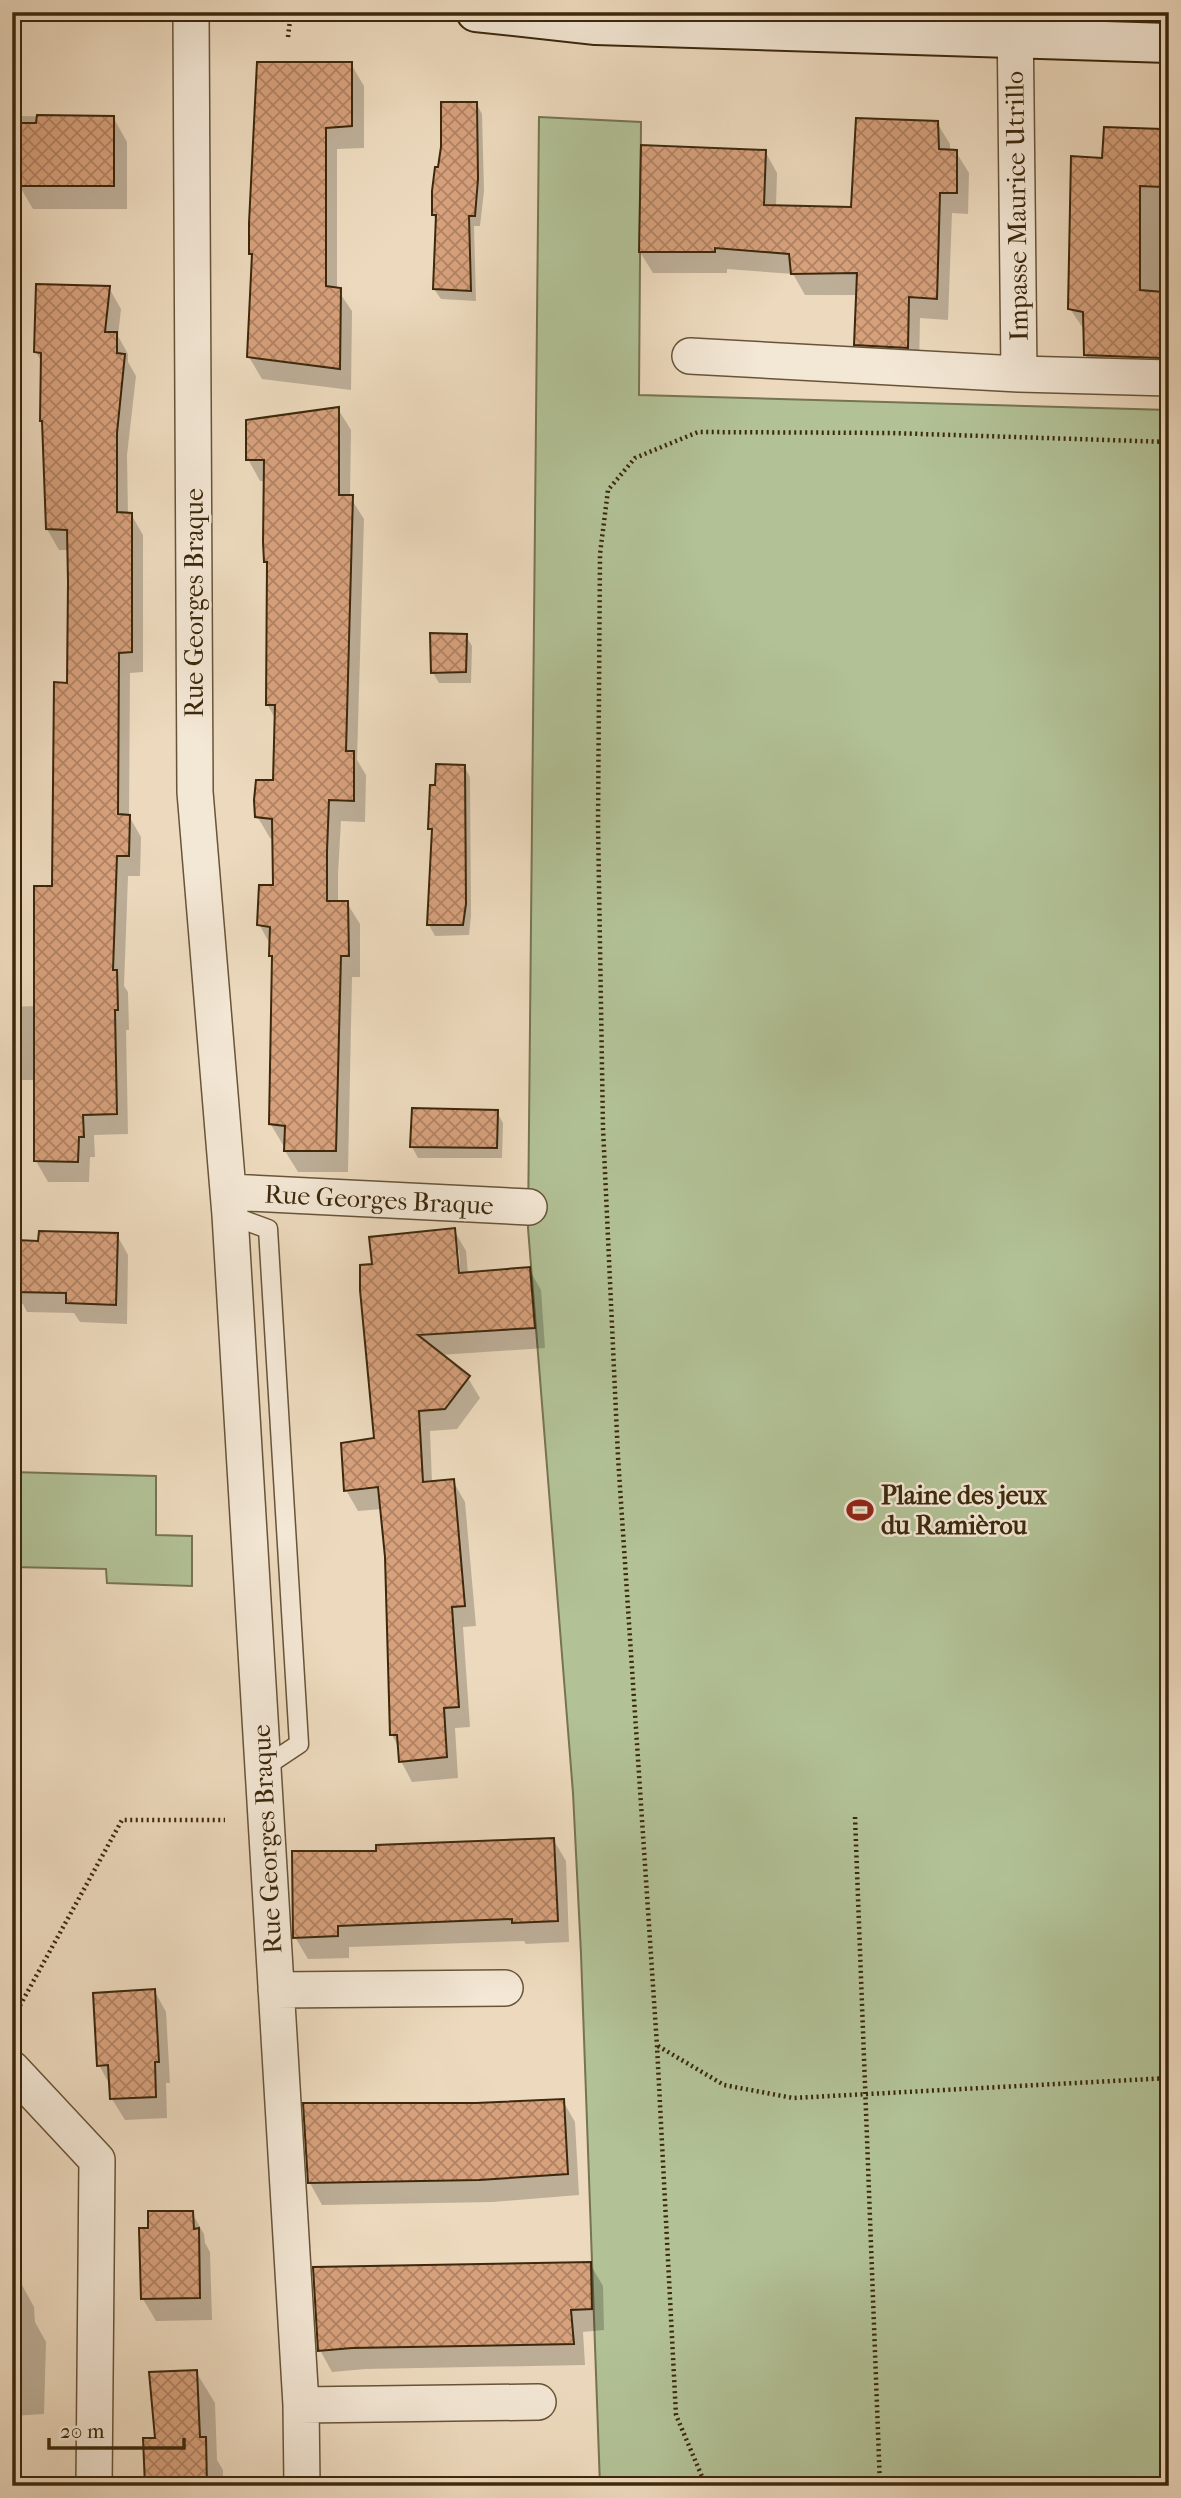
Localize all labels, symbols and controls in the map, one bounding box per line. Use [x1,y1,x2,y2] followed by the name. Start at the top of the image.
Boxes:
[999,71,1035,341] street label: Impasse Maurice Utrillo
[179,488,210,718] street label: Rue Georges Braque
[264,1179,495,1221] street label: Rue Georges Braque
[881,1480,1047,1541] place label: Plaine des jeux du Ramièrou
[845,1495,875,1525] sports icon: Plaine des jeux du Ramièrou
[246,1723,288,1954] street label: Rue Georges Braque
[49,2407,184,2451] scale bar
[60,2419,105,2443] text: 20 m

